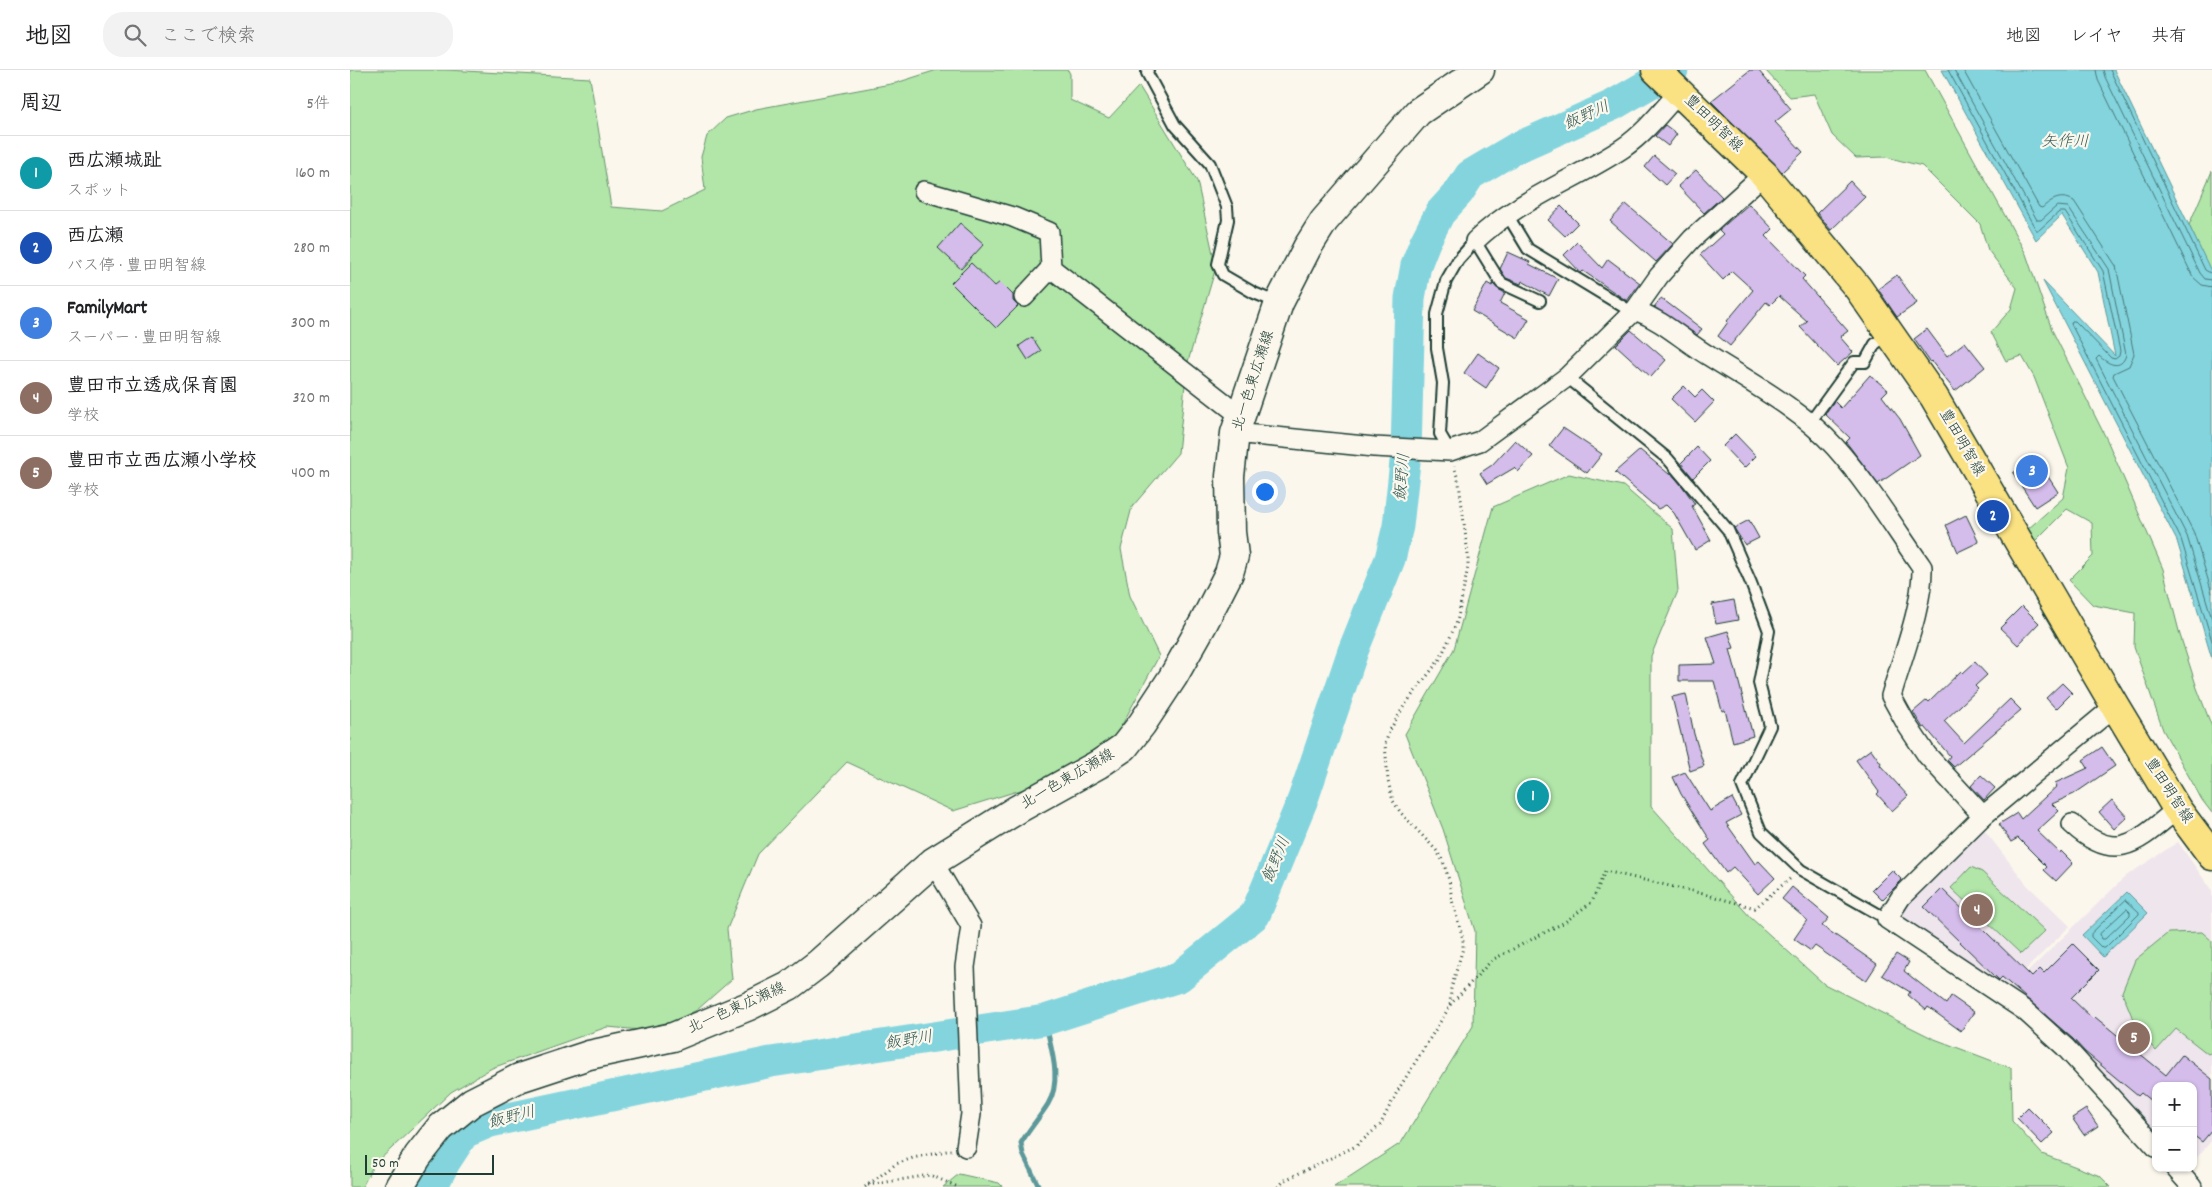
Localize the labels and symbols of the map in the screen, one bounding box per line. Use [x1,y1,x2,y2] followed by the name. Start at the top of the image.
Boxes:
[1678,90,1748,158] street label: 豊田明智線
[1560,96,1614,136] water label: 飯野川
[2041,131,2089,154] water label: 矢作川
[1227,328,1281,434] street label: 北一色東広瀬線
[1933,405,1989,481] street label: 豊田明智線
[1389,452,1417,502] water label: 飯野川
[2016,452,2048,490] pin: 3
[1252,479,1278,505] your location
[1977,497,2009,535] pin: 2
[1017,744,1119,816] street label: 北一色東広瀬線
[2138,754,2198,828] street label: 豊田明智線
[1517,777,1549,815] pin: 1
[1257,833,1297,887] water label: 飯野川
[1961,891,1993,929] pin: 4
[685,978,789,1040] street label: 北一色東広瀬線
[2118,1019,2150,1057] pin: 5
[883,1026,935,1056] water label: 飯野川
[486,1101,538,1135] water label: 飯野川
[365,1152,494,1175] scale bar

